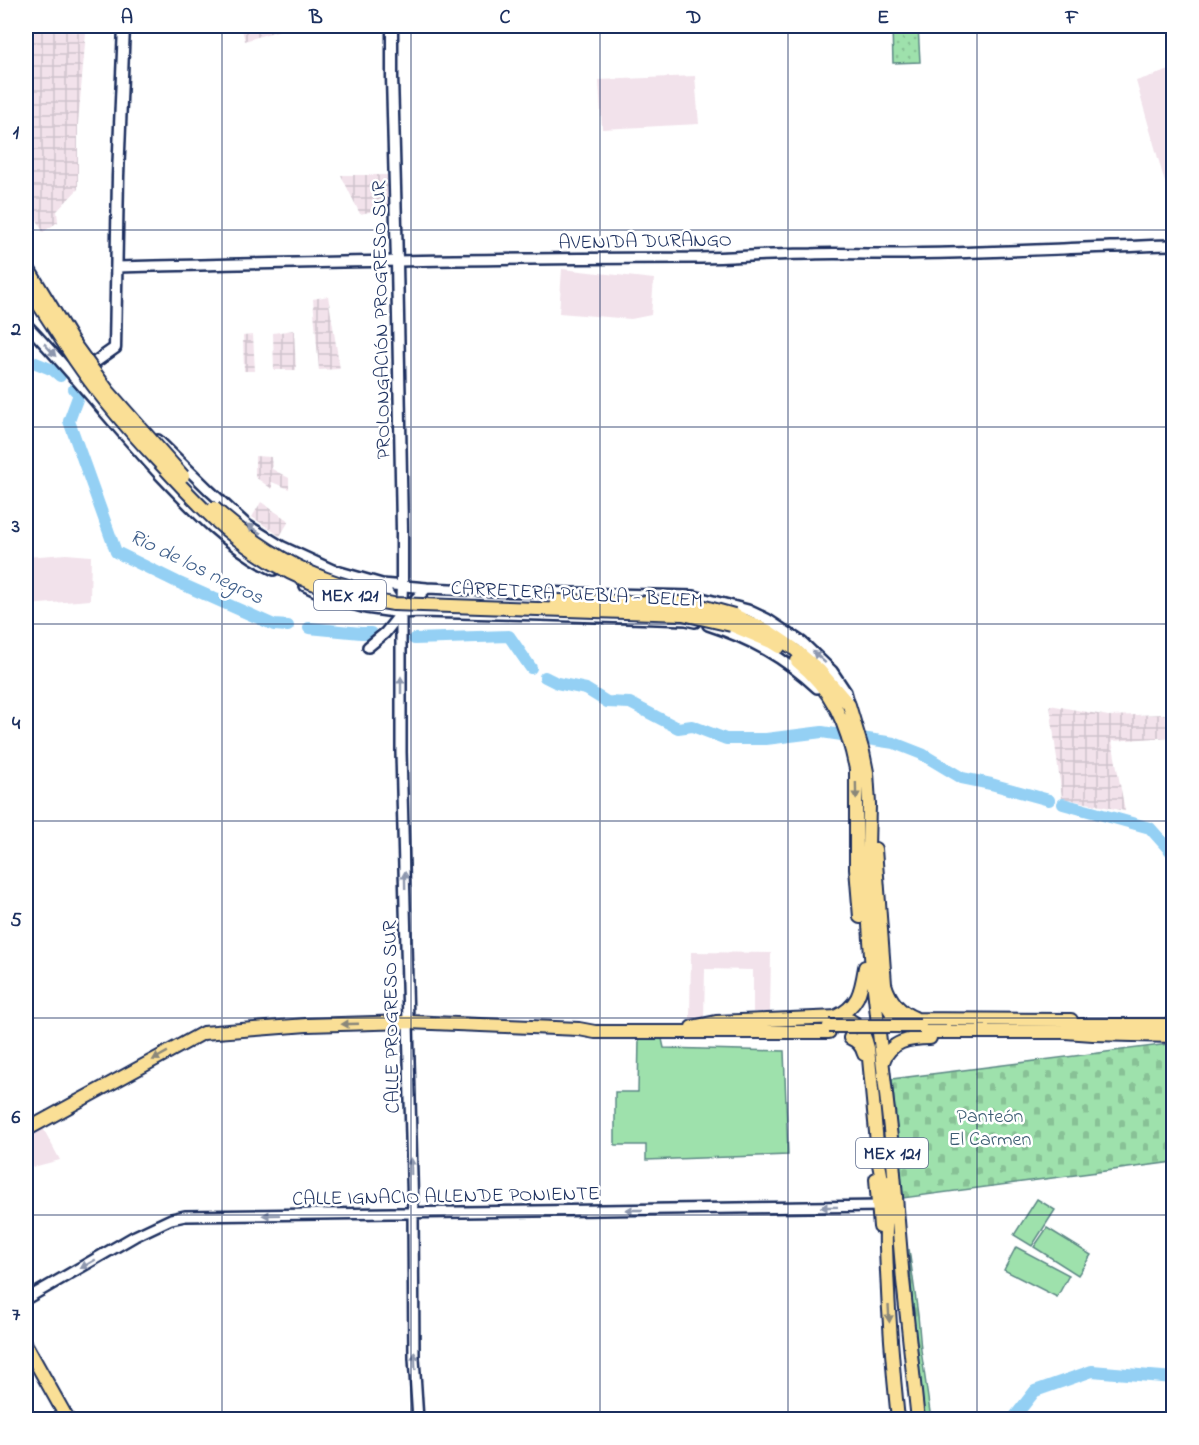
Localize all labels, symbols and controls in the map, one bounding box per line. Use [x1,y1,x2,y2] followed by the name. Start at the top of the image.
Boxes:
[121,4,133,33] text: A
[308,4,323,33] text: B
[500,4,511,33] text: C
[686,4,701,33] text: D
[877,4,889,33] text: E
[1065,4,1079,33] text: F
[13,119,20,148] text: 1
[366,179,399,460] street label: PROLONGACIÓN PROGRESO SUR
[558,226,732,259] street label: AVENIDA DURANGO
[10,316,21,345] text: 2
[43,342,56,357] one-way arrow
[11,513,20,542] text: 3
[124,522,268,614] water label: Rio de los negros
[246,524,262,535] one-way arrow
[450,574,704,617] street label: CARRETERA PUEBLA - BELEM
[314,580,386,610] road number: MEX 121
[812,651,827,664] one-way arrow
[396,675,406,694] one-way arrow
[12,710,21,739] text: 4
[852,781,861,800] one-way arrow
[400,870,410,889] one-way arrow
[10,907,22,936] text: 5
[376,919,409,1114] street label: CALLE PROGRESO SUR
[340,1019,359,1029] one-way arrow
[152,1051,169,1061] one-way arrow
[949,1103,1032,1155] park label: Panteón El Carmen
[12,1104,21,1133] text: 6
[856,1138,928,1168] road number: MEX 121
[407,1157,416,1176] one-way arrow
[292,1180,600,1215] street label: CALLE IGNACIO ALLENDE PONIENTE
[819,1202,838,1212] one-way arrow
[624,1205,643,1215] one-way arrow
[262,1211,281,1220] one-way arrow
[79,1258,96,1268] one-way arrow
[12,1301,21,1330] text: 7
[885,1304,894,1323] one-way arrow
[410,1352,419,1371] one-way arrow

